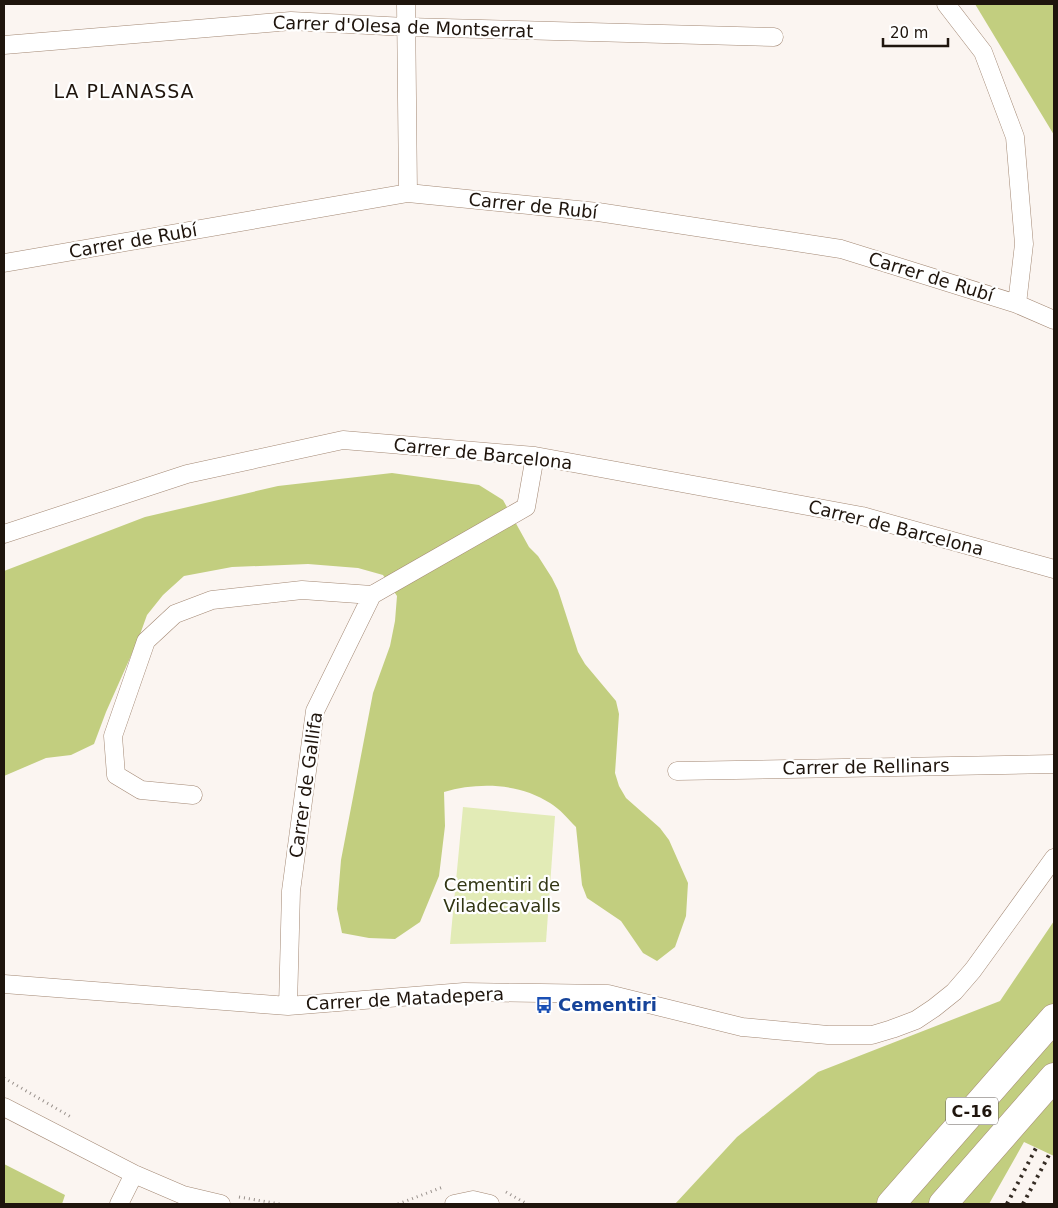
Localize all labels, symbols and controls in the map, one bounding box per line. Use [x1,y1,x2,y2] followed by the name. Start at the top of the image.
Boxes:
[272,11,534,42] street label: Carrer d'Olesa de Montserrat
[883,15,948,47] scale bar
[890,24,928,42] text: 20 m
[53,80,195,102] district label: LA PLANASSA
[467,188,600,223] street label: Carrer de Rubí
[67,219,200,262] street label: Carrer de Rubí
[866,248,997,306] street label: Carrer de Rubí
[392,434,574,473] street label: Carrer de Barcelona
[806,496,986,559] street label: Carrer de Barcelona
[285,710,326,859] street label: Carrer de Gallifa
[782,755,950,778] street label: Carrer de Rellinars
[443,874,561,916] park label: Cementiri de Viladecavalls
[305,983,504,1014] street label: Carrer de Matadepera
[558,994,657,1015] place label: Cementiri
[534,995,554,1015] bus stop icon: Cementiri
[946,1098,998,1124] road number: C-16

